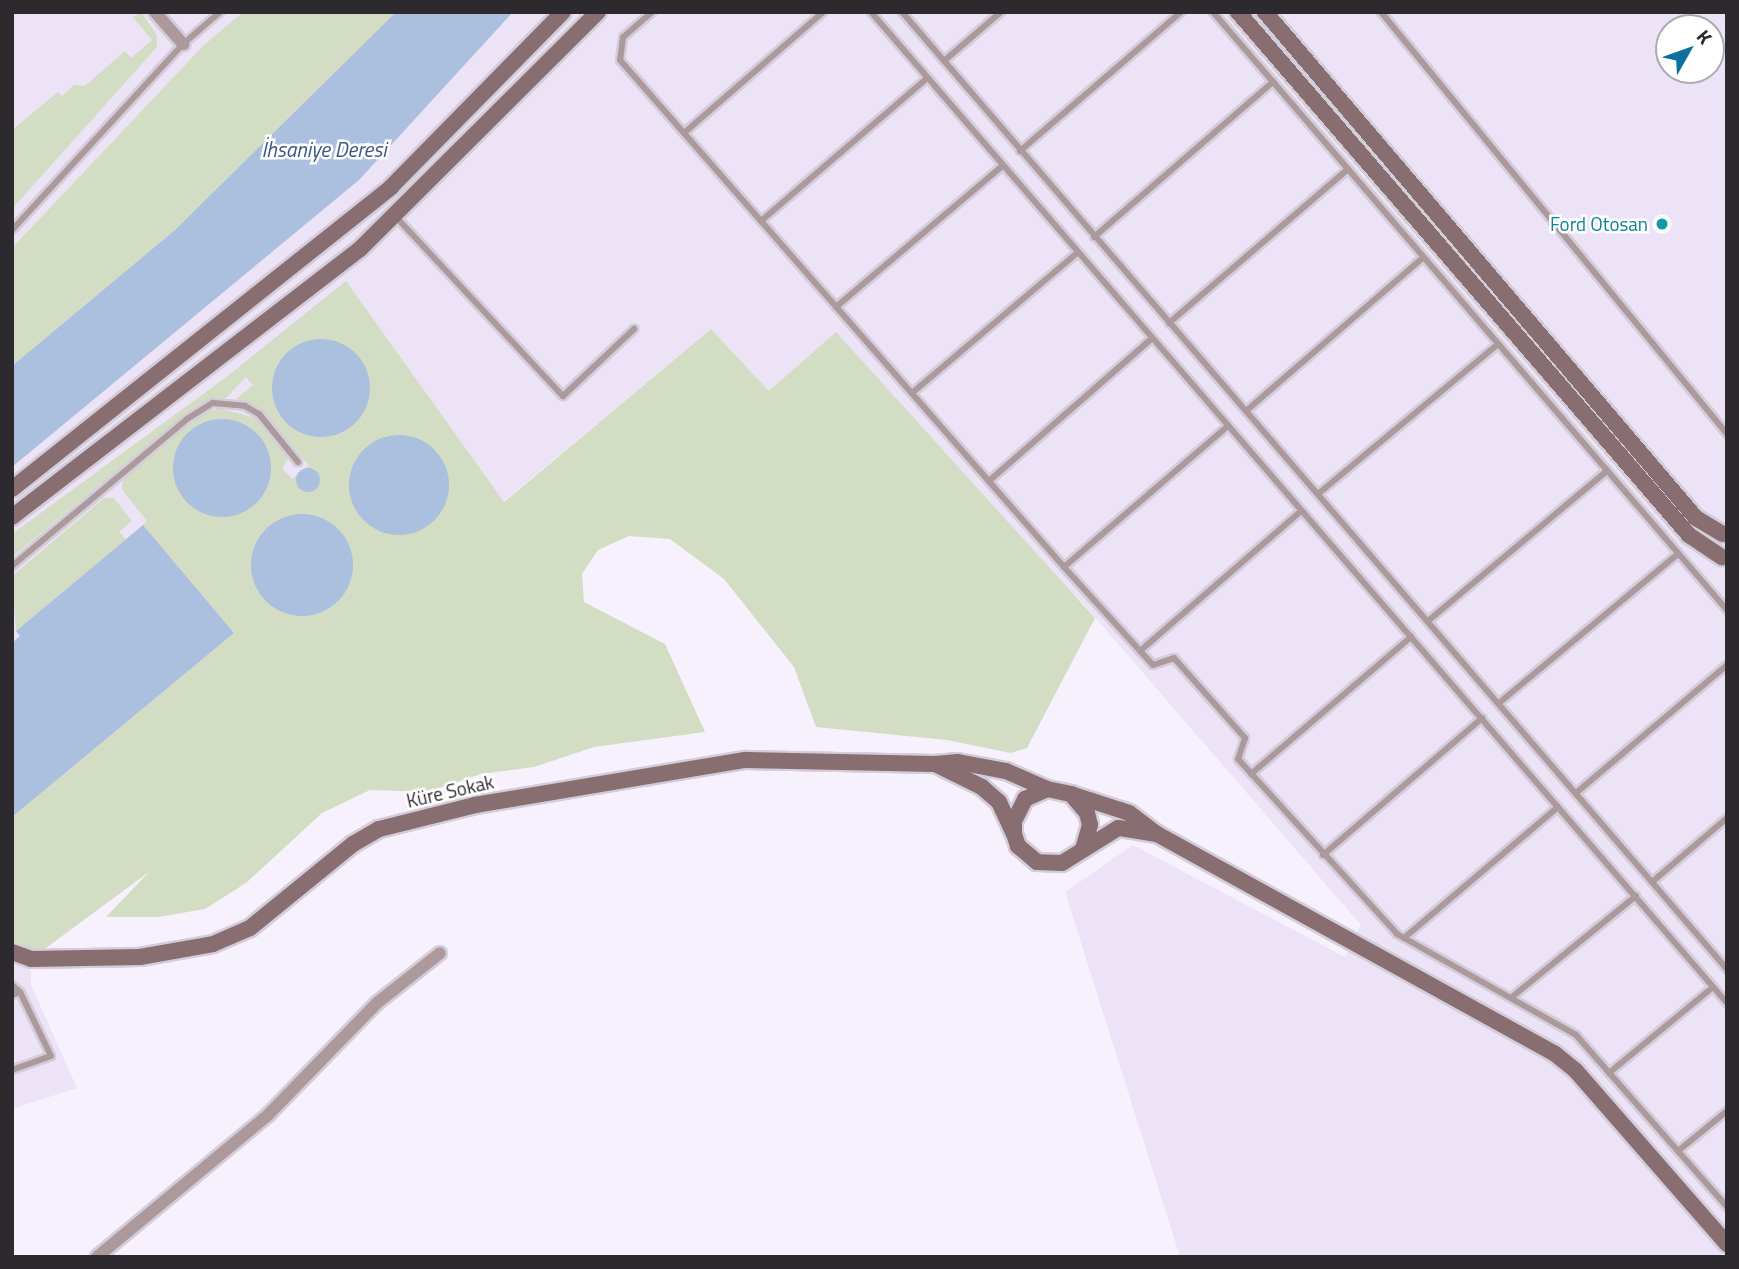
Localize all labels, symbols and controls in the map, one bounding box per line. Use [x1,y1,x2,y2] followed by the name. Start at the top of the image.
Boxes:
[1655,14,1725,84] north arrow
[1690,23,1720,50] text: K
[261,136,387,162] water label: İhsaniye Deresi
[1550,213,1648,235] place label: Ford Otosan
[1654,216,1670,232] marker: Ford Otosan
[404,770,496,812] street label: Küre Sokak

